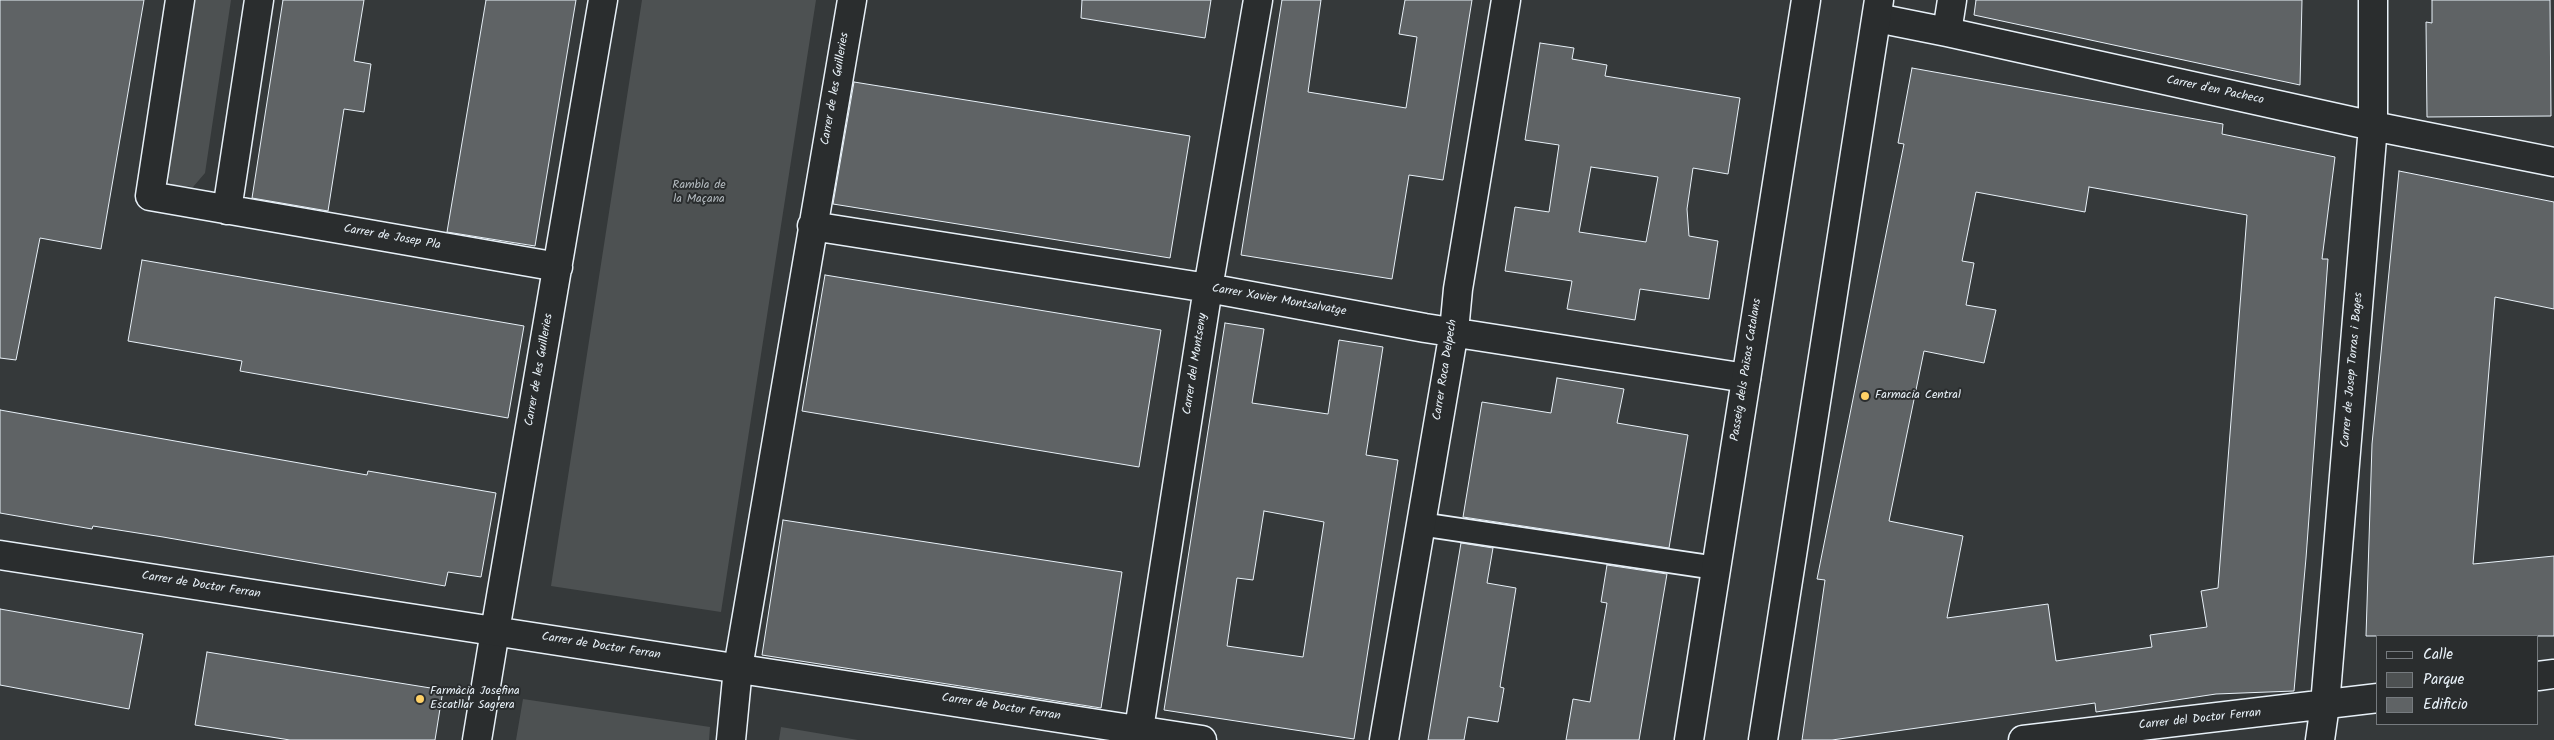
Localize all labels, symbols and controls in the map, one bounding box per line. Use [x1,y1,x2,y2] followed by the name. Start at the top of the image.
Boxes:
[819,32,853,146] street label: Carrer de les Guilleries
[2165,74,2265,108] street label: Carrer d'en Pacheco
[672,179,726,207] park label: Rambla de la Maçana
[342,222,442,254] street label: Carrer de Josep Pla
[1211,282,1347,320] street label: Carrer Xavier Montsalvatge
[2339,292,2367,448] street label: Carrer de Josep Torras i Bages
[1729,298,1765,442] street label: Passeig dels Països Catalans
[1181,312,1211,416] street label: Carrer del Montseny
[523,313,557,427] street label: Carrer de les Guilleries
[1431,318,1461,422] street label: Carrer Roca Delpech
[1875,389,1961,403] place label: Farmacia Central
[1859,390,1871,402] marker: Farmacia Central
[141,569,261,603] street label: Carrer de Doctor Ferran
[541,630,661,664] street label: Carrer de Doctor Ferran
[2376,635,2539,725] legend
[2423,643,2453,667] text: Calle
[2423,668,2464,692] text: Parque
[430,685,520,713] place label: Farmàcia Josefina Escatllar Sagrera
[941,691,1061,725] street label: Carrer de Doctor Ferran
[414,693,426,705] marker: Farmàcia Josefina Escatllar Sagrera
[2423,693,2468,717] text: Edificio
[2138,706,2262,734] street label: Carrer del Doctor Ferran

